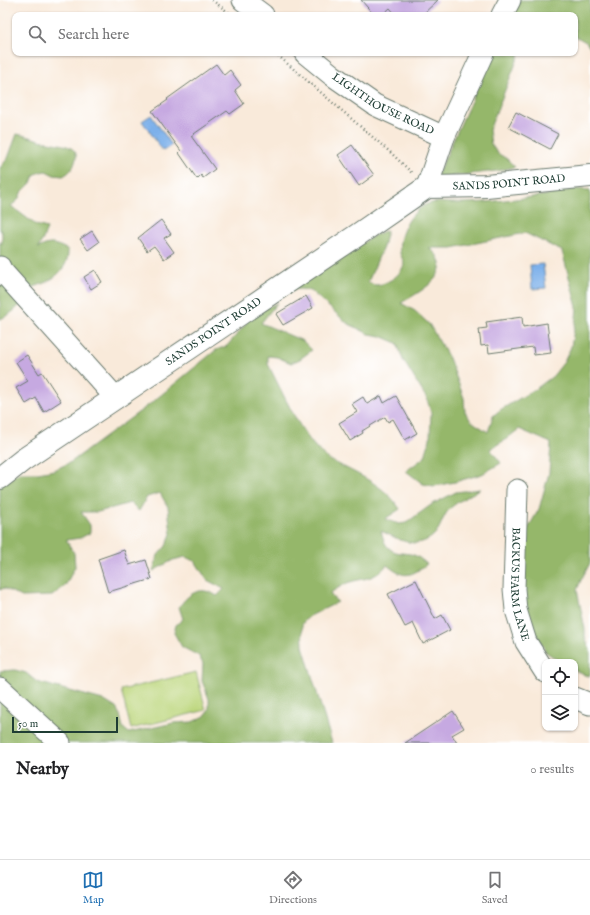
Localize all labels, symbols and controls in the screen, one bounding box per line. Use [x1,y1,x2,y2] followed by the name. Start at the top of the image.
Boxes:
[12,12,578,56] search box
[26,23,48,45] icon: search
[58,25,129,44] text: Search here
[329,70,436,138] street label: LIGHTHOUSE ROAD
[453,171,566,194] street label: SANDS POINT ROAD
[163,294,265,369] street label: SANDS POINT ROAD
[507,527,532,643] street label: BACKUS FARM LANE
[542,659,578,731] map controls
[542,659,578,695] button: locate
[542,695,578,731] button: layers
[12,715,118,734] scale bar
[18,717,38,731] text: 50 m
[16,759,69,780] text: Nearby
[530,761,574,778] text: 0 results
[82,869,104,907] tab: Map
[269,869,317,907] tab: Directions
[482,869,508,907] tab: Saved

